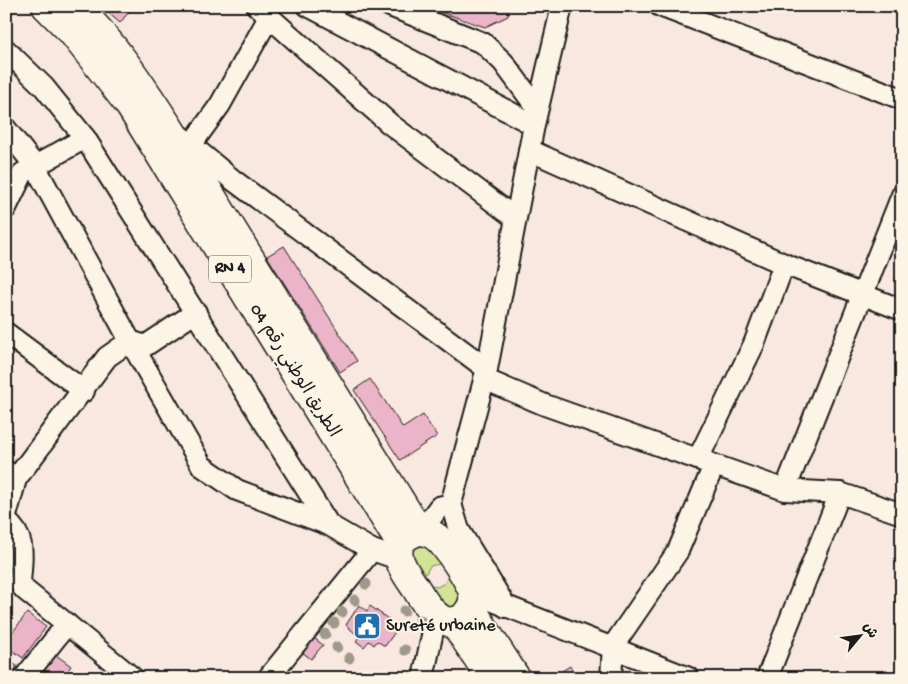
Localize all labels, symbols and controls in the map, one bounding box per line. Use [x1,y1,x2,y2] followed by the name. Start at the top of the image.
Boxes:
[209,255,251,282] road number: RN 4
[242,300,344,443] street label: الطريق الوطني رقم 04
[352,611,382,641] public building icon: Sureté urbaine
[836,612,886,662] north arrow
[386,616,496,637] place label: Sureté urbaine
[858,620,880,642] text: ش

